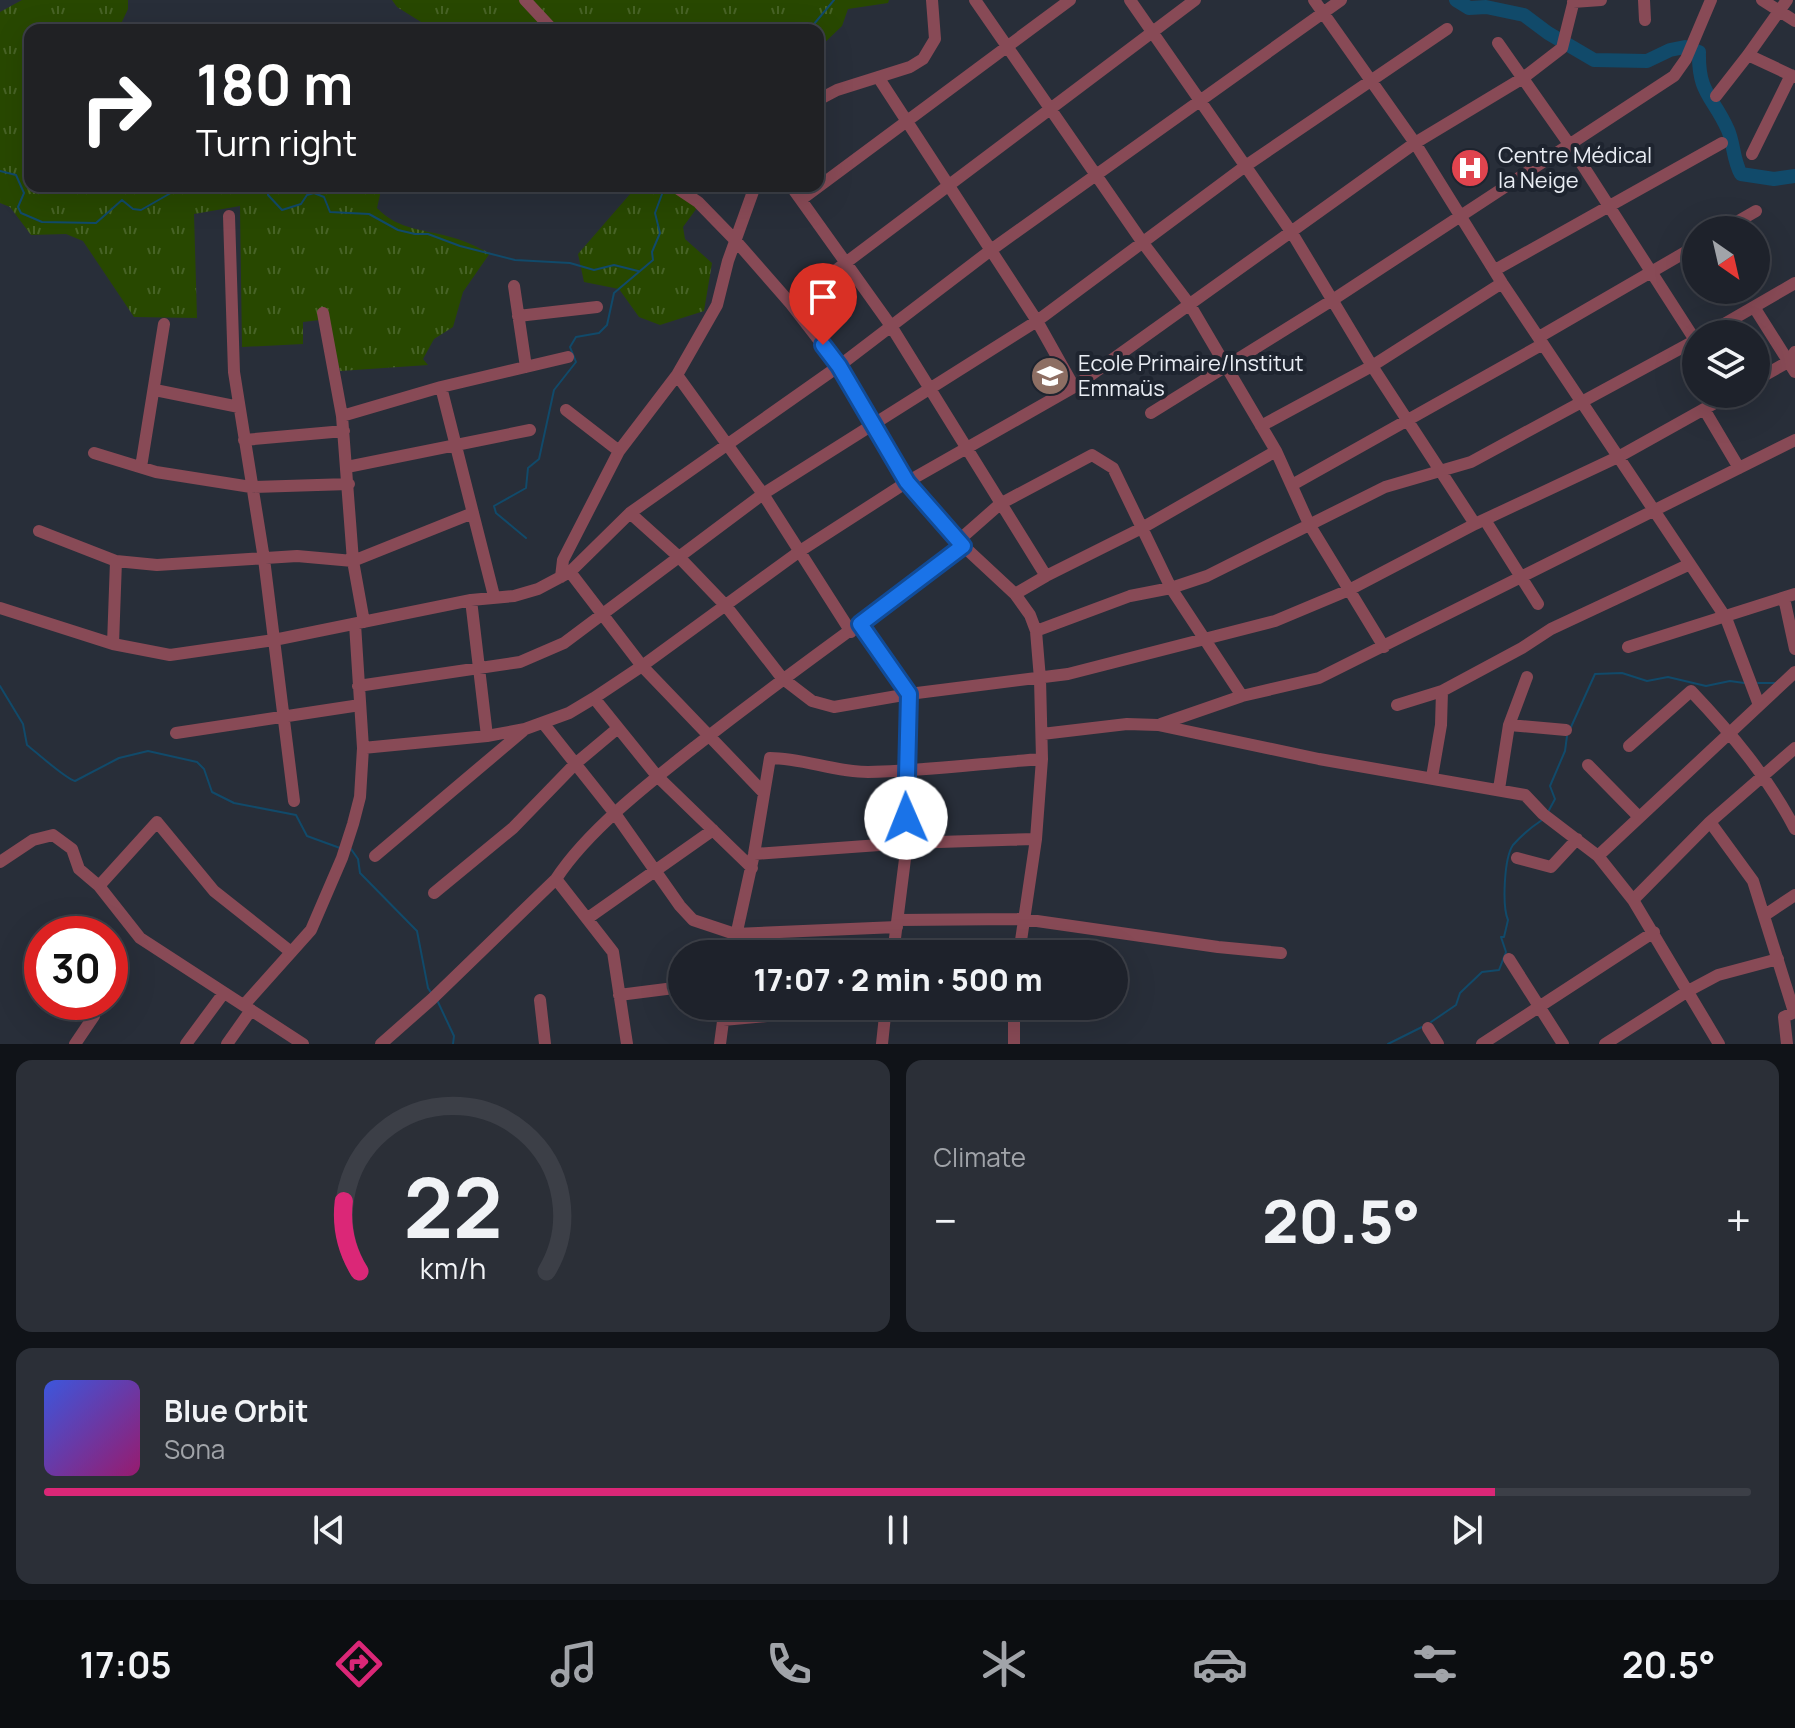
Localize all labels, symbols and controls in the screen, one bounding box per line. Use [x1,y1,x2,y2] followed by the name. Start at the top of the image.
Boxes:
[196,45,353,122] text: 180 m
[64,56,168,160] icon: right
[196,118,357,167] text: Turn right
[1498,140,1652,195] place label: Centre Médical la Neige
[1449,147,1491,189] hospital icon: Centre Médical la Neige
[1682,216,1770,304] north arrow
[1682,216,1770,408] map controls
[789,263,857,345] pin
[801,275,845,319] icon: arrive
[1682,320,1770,408] button: layers
[1078,348,1304,403] place label: Ecole Primaire/Institut Emmaüs
[1029,355,1071,397] school or university icon: Ecole Primaire/Institut Emmaüs
[864,776,948,860] position arrow
[24,916,128,1020] speed limit sign: 30
[753,959,1043,1000] text: 17:07 · 2 min · 500 m
[934,1139,1026,1175] text: Climate
[403,1149,502,1263] text: 22
[1262,1179,1421,1261] text: 20.5°
[934,1190,957,1250] text: −
[1726,1190,1751,1250] text: +
[420,1249,486,1288] text: km/h
[164,1390,309,1431] text: Blue Orbit
[164,1431,225,1467] text: Sona
[307,1508,351,1552] icon: previous
[876,1508,920,1552] icon: pause
[1445,1508,1489,1552] icon: next
[331,1636,387,1692] icon: directions
[546,1636,602,1692] icon: music
[761,1636,817,1692] icon: phone
[976,1636,1032,1692] icon: climate
[1192,1636,1248,1692] icon: car
[1407,1636,1463,1692] icon: filters
[80,1640,172,1689] text: 17:05
[1622,1640,1715,1689] text: 20.5°

